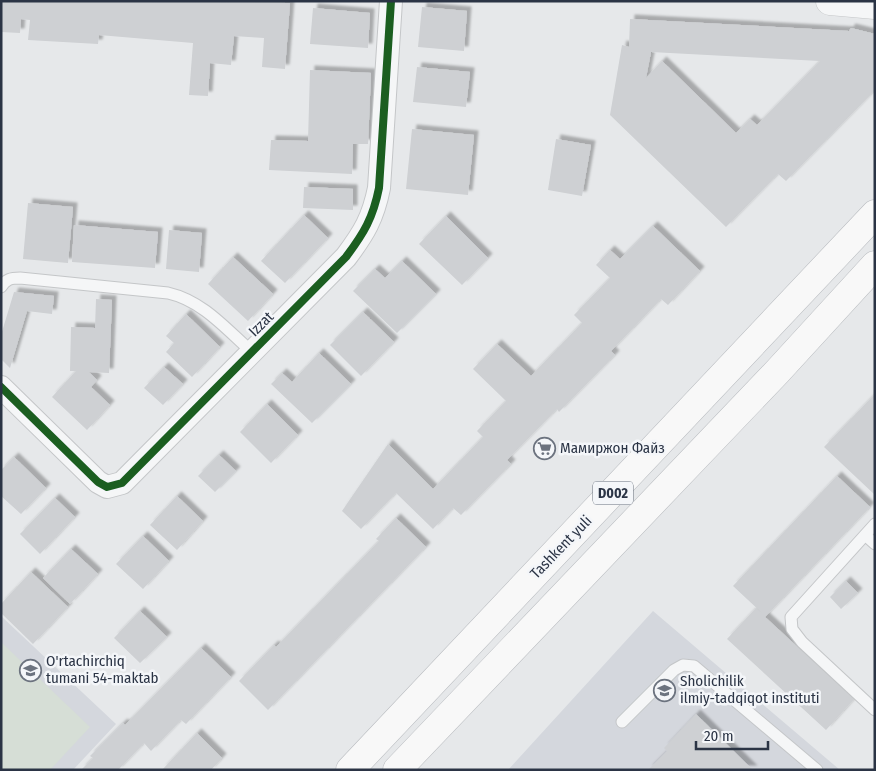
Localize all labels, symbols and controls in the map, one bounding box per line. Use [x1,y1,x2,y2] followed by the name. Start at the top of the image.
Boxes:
[245,308,277,340] street label: Izzat
[532,436,556,460] supermarket icon: Мамиржон Файз
[560,439,665,457] place label: Мамиржон Файз
[593,482,633,504] road number: D002
[527,512,595,582] street label: Tashkent yuli
[46,652,159,687] place label: O'rtachirchiq tumani 54-maktab
[18,658,42,682] school or university icon: O'rtachirchiq tumani 54-maktab
[680,672,820,707] place label: Sholichilik ilmiy-tadqiqot instituti
[652,678,676,702] school or university icon: Sholichilik ilmiy-tadqiqot instituti
[696,718,768,750] scale bar
[704,727,734,745] text: 20 m

